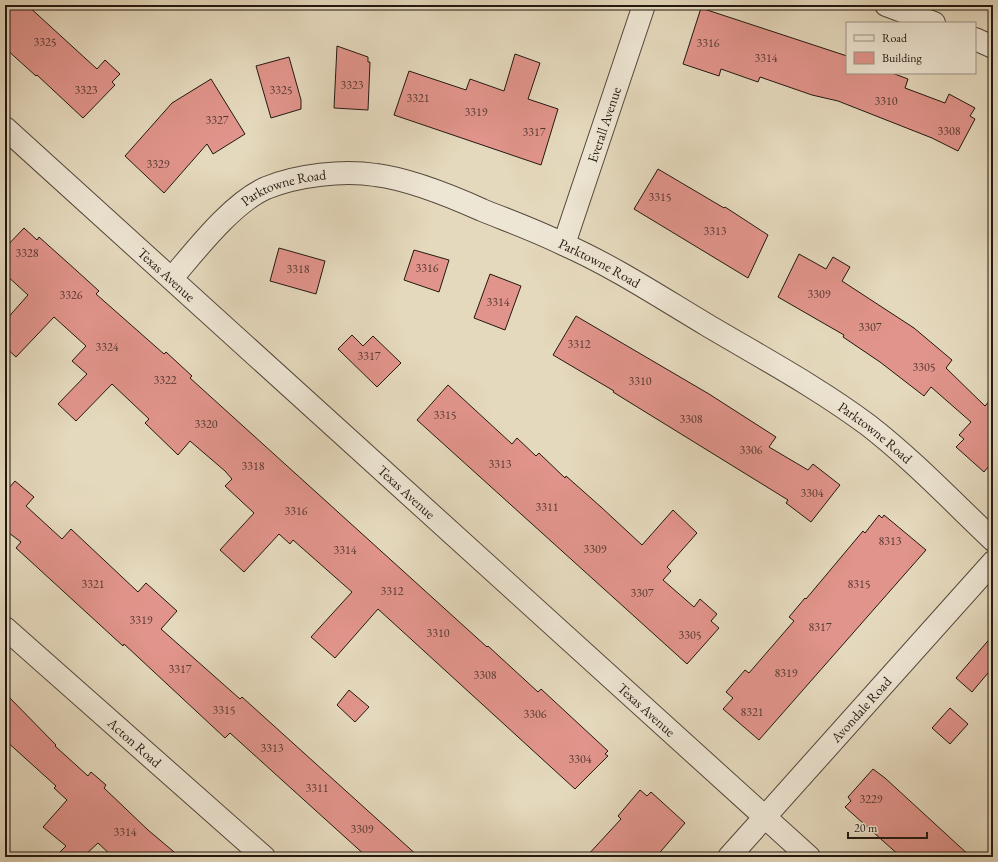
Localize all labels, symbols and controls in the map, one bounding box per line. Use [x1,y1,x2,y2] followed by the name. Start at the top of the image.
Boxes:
[846,22,976,74] legend
[882,30,908,46] text: Road
[33,34,57,50] house number: 3325
[696,35,720,51] house number: 3316
[754,50,778,66] house number: 3314
[882,50,923,66] text: Building
[340,77,364,93] house number: 3323
[74,82,98,98] house number: 3323
[269,82,293,98] house number: 3325
[583,84,625,165] street label: Everall Avenue
[406,90,430,106] house number: 3321
[874,93,898,109] house number: 3310
[464,104,488,120] house number: 3319
[205,112,229,128] house number: 3327
[937,123,961,139] house number: 3308
[522,124,546,140] house number: 3317
[146,156,170,172] house number: 3329
[237,165,328,210] street label: Parktowne Road
[648,189,672,205] house number: 3315
[703,223,727,239] house number: 3313
[556,234,644,292] street label: Parktowne Road
[134,244,200,306] street label: Texas Avenue
[15,245,39,261] house number: 3328
[415,260,439,276] house number: 3316
[286,261,310,277] house number: 3318
[807,286,831,302] house number: 3309
[59,287,83,303] house number: 3326
[486,294,510,310] house number: 3314
[858,319,882,335] house number: 3307
[567,336,591,352] house number: 3312
[95,339,119,355] house number: 3324
[357,348,381,364] house number: 3317
[912,359,936,375] house number: 3305
[153,372,177,388] house number: 3322
[628,373,652,389] house number: 3310
[835,398,917,468] street label: Parktowne Road
[433,407,457,423] house number: 3315
[679,411,703,427] house number: 3308
[194,416,218,432] house number: 3320
[739,442,763,458] house number: 3306
[488,456,512,472] house number: 3313
[241,458,265,474] house number: 3318
[374,461,440,523] street label: Texas Avenue
[800,485,824,501] house number: 3304
[535,499,559,515] house number: 3311
[284,503,308,519] house number: 3316
[878,533,902,549] house number: 8313
[583,541,607,557] house number: 3309
[333,542,357,558] house number: 3314
[81,576,105,592] house number: 3321
[847,576,871,592] house number: 8315
[380,583,404,599] house number: 3312
[630,585,654,601] house number: 3307
[129,612,153,628] house number: 3319
[808,619,832,635] house number: 8317
[426,625,450,641] house number: 3310
[678,627,702,643] house number: 3305
[168,661,192,677] house number: 3317
[774,665,798,681] house number: 8319
[473,667,497,683] house number: 3308
[826,672,896,747] street label: Avondale Road
[614,679,680,741] street label: Texas Avenue
[212,702,236,718] house number: 3315
[740,704,764,720] house number: 8321
[523,706,547,722] house number: 3306
[103,713,166,772] street label: Acton Road
[260,740,284,756] house number: 3313
[568,751,592,767] house number: 3304
[305,780,329,796] house number: 3311
[859,791,883,807] house number: 3229
[848,814,927,840] scale bar
[854,820,878,836] text: 20 m
[350,821,374,837] house number: 3309
[113,824,137,840] house number: 3314

